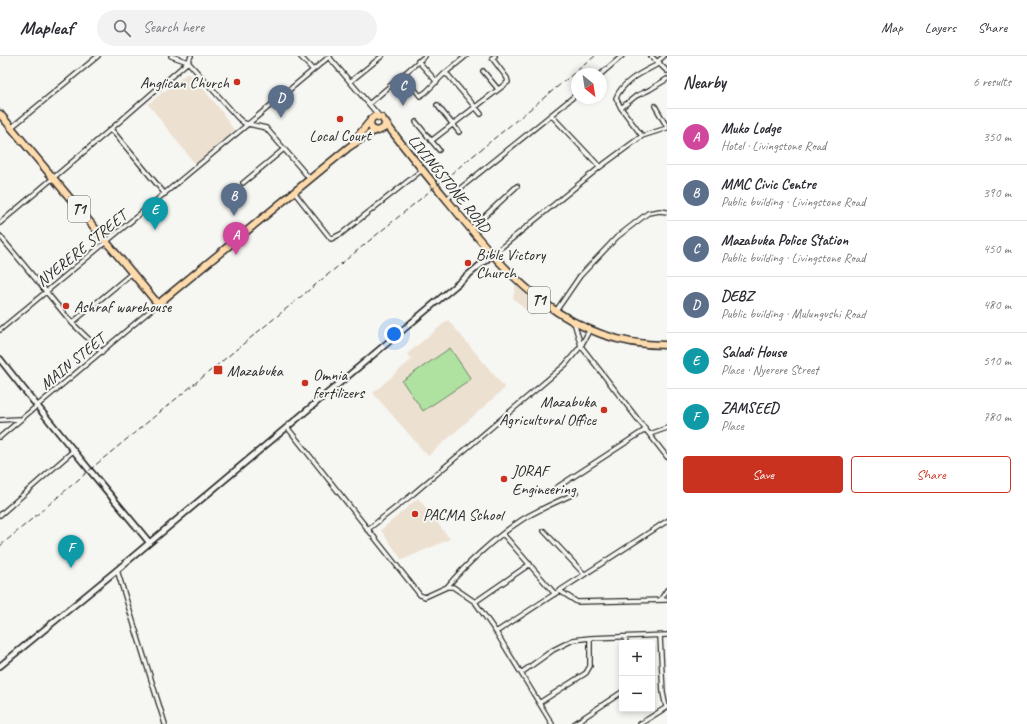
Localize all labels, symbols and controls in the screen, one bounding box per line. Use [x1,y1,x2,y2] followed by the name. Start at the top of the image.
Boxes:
[97,10,377,46] search box
[20,16,73,40] text: Mapleaf
[111,17,133,39] icon: search
[143,18,204,37] text: Search here
[881,19,903,36] text: Map
[925,19,956,36] text: Layers
[978,19,1007,36] text: Share
[571,68,607,104] north arrow
[683,72,726,93] text: Nearby
[140,73,230,93] place label: Anglican Church
[390,73,416,106] pin: C
[973,74,1011,90] text: 6 results
[232,77,242,87] marker: Anglican Church
[268,85,294,118] pin: D
[335,114,345,124] marker: Local Court
[721,119,780,138] text: Muko Lodge
[309,126,372,146] place label: Local Court
[693,129,699,145] text: A
[983,129,1011,145] text: 350 m
[404,131,496,238] street label: LIVINGSTONE ROAD
[721,138,826,154] text: Hotel · Livingstone Road
[721,175,816,194] text: MMC Civic Centre
[221,183,247,216] pin: B
[693,185,699,201] text: B
[983,185,1011,201] text: 390 m
[721,194,865,210] text: Public building · Livingstone Road
[68,196,90,222] road number: T1
[142,197,168,230] pin: E
[32,204,134,291] street label: NYERERE STREET
[223,222,249,255] pin: A
[721,231,848,250] text: Mazabuka Police Station
[693,241,699,257] text: C
[983,241,1011,257] text: 450 m
[476,245,547,283] place label: Bible Victory Church
[721,250,865,266] text: Public building · Livingstone Road
[463,258,473,268] marker: Bible Victory Church
[528,287,550,313] road number: T1
[721,287,753,306] text: DEBZ
[74,297,173,317] place label: Ashraf warehouse
[692,297,700,313] text: D
[983,297,1011,313] text: 480 m
[61,301,71,311] marker: Ashraf warehouse
[721,306,866,322] text: Public building · Mulungushi Road
[384,324,404,344] your location
[36,327,112,394] street label: MAIN STEET
[721,343,786,362] text: Saladi House
[693,353,699,369] text: E
[983,353,1011,369] text: 510 m
[227,361,284,381] place label: Mazabuka
[721,362,819,378] text: Place · Nyerere Street
[212,364,224,376] marker: Mazabuka
[313,365,366,403] place label: Omnia fertilizers
[300,378,310,388] marker: Omnia fertilizers
[499,392,598,430] place label: Mazabuka Agricultural Office
[721,399,779,418] text: ZAMSEED
[599,405,609,415] marker: Mazabuka Agricultural Office
[693,409,699,425] text: F
[983,409,1011,425] text: 780 m
[721,418,744,434] text: Place
[683,456,843,493] button: Save
[851,456,1011,493] button: Share
[511,461,577,499] place label: JORAF Engineering
[499,474,509,484] marker: JORAF Engineering
[423,505,506,525] place label: PACMA School
[410,509,420,519] marker: PACMA School
[58,535,84,568] pin: F
[619,640,655,712] map controls
[619,640,655,676] button: +
[619,676,655,712] button: −

